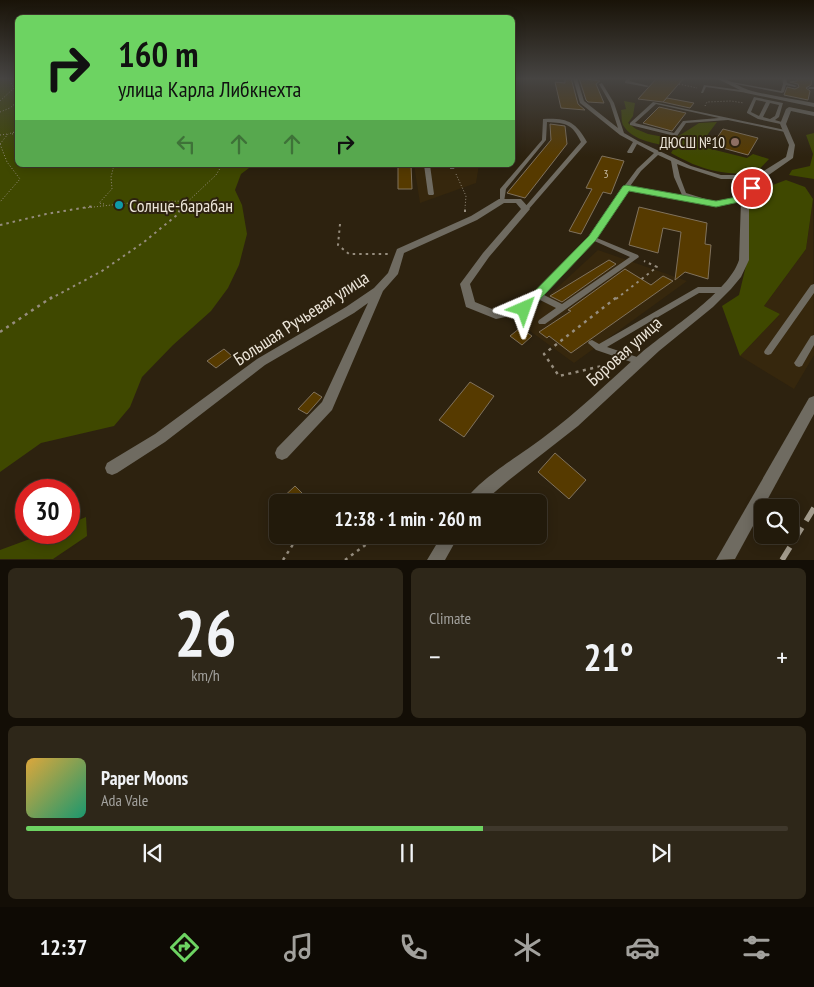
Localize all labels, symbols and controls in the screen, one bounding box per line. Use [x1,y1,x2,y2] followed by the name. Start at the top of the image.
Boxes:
[118,31,199,77] text: 160 m
[35,35,100,100] icon: right
[118,75,301,103] text: улица Карла Либкнехта
[172,130,200,158] icon: left
[225,130,253,158] icon: ahead
[278,130,306,158] icon: ahead
[331,130,359,158] icon: right
[660,133,725,152] place label: ДЮСШ №10
[729,136,741,148] marker: ДЮСШ №10
[603,166,609,181] house number: 3
[731,167,773,209] pin
[738,174,766,202] icon: arrive
[129,194,233,217] place label: Солнце-барабан
[113,199,125,211] marker: Солнце-барабан
[229,266,373,370] street label: Большая Ручьевая улица
[497,282,549,334] position arrow
[582,311,666,391] street label: Боровая улица
[15,479,80,544] speed limit sign: 30
[754,499,799,544] map controls
[754,499,799,544] button: search
[335,507,481,531] text: 12:38 · 1 min · 260 m
[174,590,237,674] text: 26
[429,608,471,628] text: Climate
[583,632,634,681] text: 21°
[429,638,441,675] text: −
[776,638,788,675] text: +
[191,665,220,685] text: km/h
[101,766,188,790] text: Paper Moons
[101,790,148,810] text: Ada Vale
[139,839,167,867] icon: previous
[393,839,421,867] icon: pause
[647,839,675,867] icon: next
[167,930,202,965] icon: directions
[281,930,316,965] icon: music
[396,930,431,965] icon: phone
[510,930,545,965] icon: climate
[625,930,660,965] icon: car
[739,930,774,965] icon: filters
[40,933,87,961] text: 12:37

